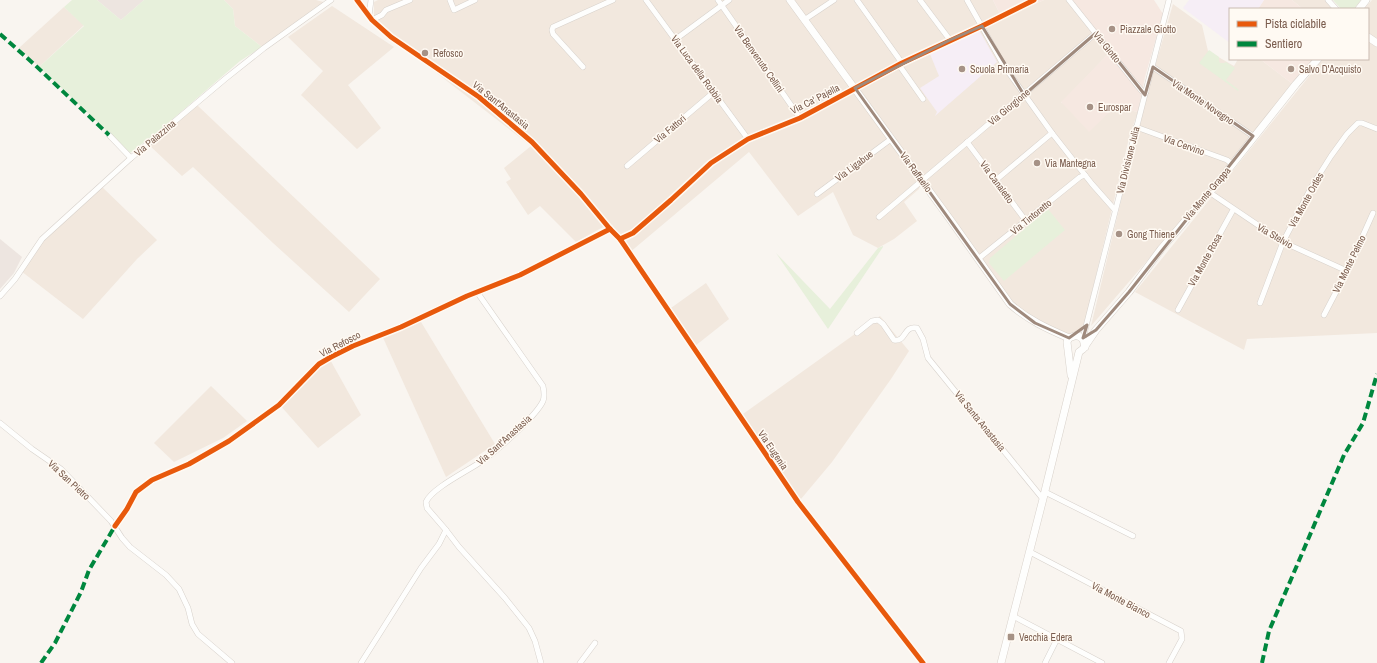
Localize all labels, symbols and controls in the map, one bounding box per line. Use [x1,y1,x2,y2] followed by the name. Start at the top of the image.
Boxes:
[1229,8,1369,60] legend
[1265,16,1326,32] text: Pista ciclabile
[731,23,787,95] street label: Via Benvenuto Cellini
[1120,23,1177,36] place label: Piazzale Giotto
[1107,24,1117,34] marker: Piazzale Giotto
[1090,29,1124,66] street label: Via Giotto
[668,33,726,106] street label: Via Luca della Robbia
[1265,36,1302,52] text: Sentiero
[433,47,464,60] place label: Refosco
[420,48,430,58] marker: Refosco
[970,63,1029,76] place label: Scuola Primaria
[1299,63,1362,76] place label: Salvo D'Acquisto
[957,64,967,74] marker: Scuola Primaria
[1286,64,1296,74] marker: Salvo D'Acquisto
[1169,76,1237,128] street label: Via Monte Novegno
[470,78,532,132] street label: Via Sant'Anastasia
[788,81,842,117] street label: Via Ca' Pajella
[985,85,1033,128] street label: Via Giorgione
[1098,101,1132,114] place label: Eurospar
[1085,102,1095,112] marker: Eurospar
[651,112,689,146] street label: Via Fattori
[131,117,179,159] street label: Via Palazzina
[1113,125,1143,195] street label: Via Divisione Julia
[1161,132,1207,159] street label: Via Cervino
[832,147,876,184] street label: Via Ligabue
[897,149,935,195] street label: Via Raffaello
[1045,157,1096,170] place label: Via Mantegna
[977,158,1017,206] street label: Via Canaletto
[1032,158,1042,168] marker: Via Mantegna
[1181,164,1234,224] street label: Via Monte Grappa
[1285,170,1327,230] street label: Via Monte Ortles
[1008,196,1055,238] street label: Via Tintoretto
[1255,220,1296,252] street label: Via Stelvio
[1127,228,1175,241] place label: Gong Thiene
[1114,229,1124,239] marker: Gong Thiene
[1185,231,1225,289] street label: Via Monte Rosa
[1329,233,1369,295] street label: Via Monte Pelmo
[317,328,363,360] street label: Via Refosco
[952,388,1009,454] street label: Via Santa Anastasia
[474,412,534,468] street label: Via Sant'Anastasia
[755,428,791,473] street label: Via Eugenia
[45,457,93,503] street label: Via San Pietro
[1089,579,1153,621] street label: Via Monte Bianco
[1019,631,1073,644] place label: Vecchia Edera
[1006,632,1016,642] marker: Vecchia Edera

